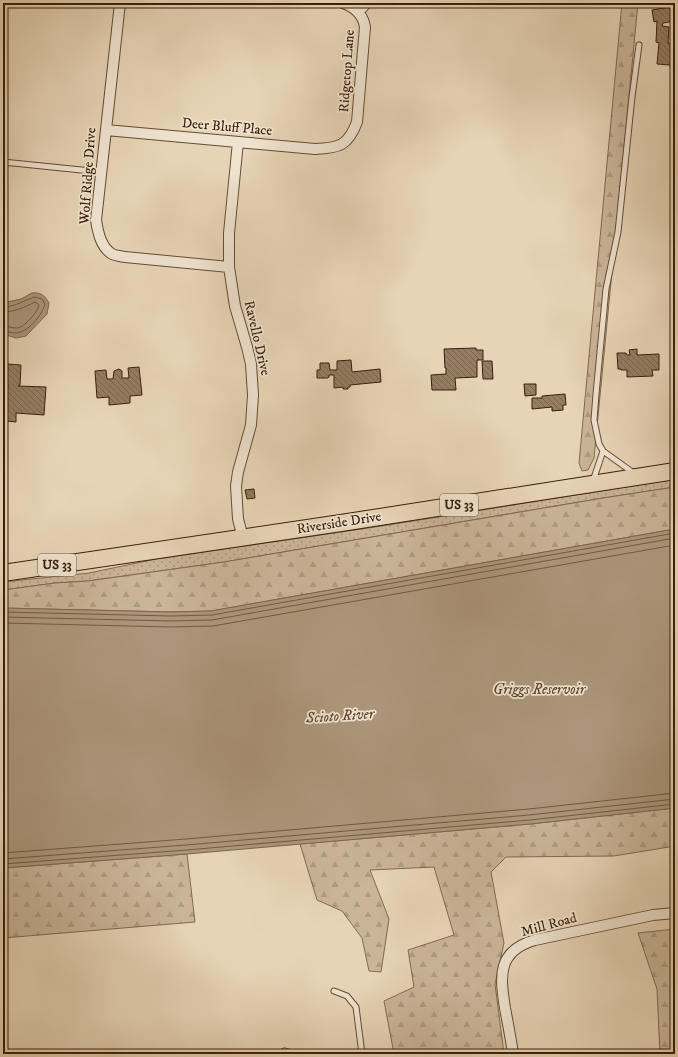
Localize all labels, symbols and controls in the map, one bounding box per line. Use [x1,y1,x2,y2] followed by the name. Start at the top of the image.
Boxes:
[335,29,359,113] street label: Ridgetop Lane
[181,114,273,140] street label: Deer Bluff Place
[76,127,100,226] street label: Wolf Ridge Drive
[240,299,274,377] street label: Ravello Drive
[440,494,478,516] road number: US 33
[295,507,383,539] street label: Riverside Drive
[38,554,76,576] road number: US 33
[493,680,587,699] water label: Griggs Reservoir
[304,704,376,728] water label: Scioto River
[519,909,579,941] street label: Mill Road

